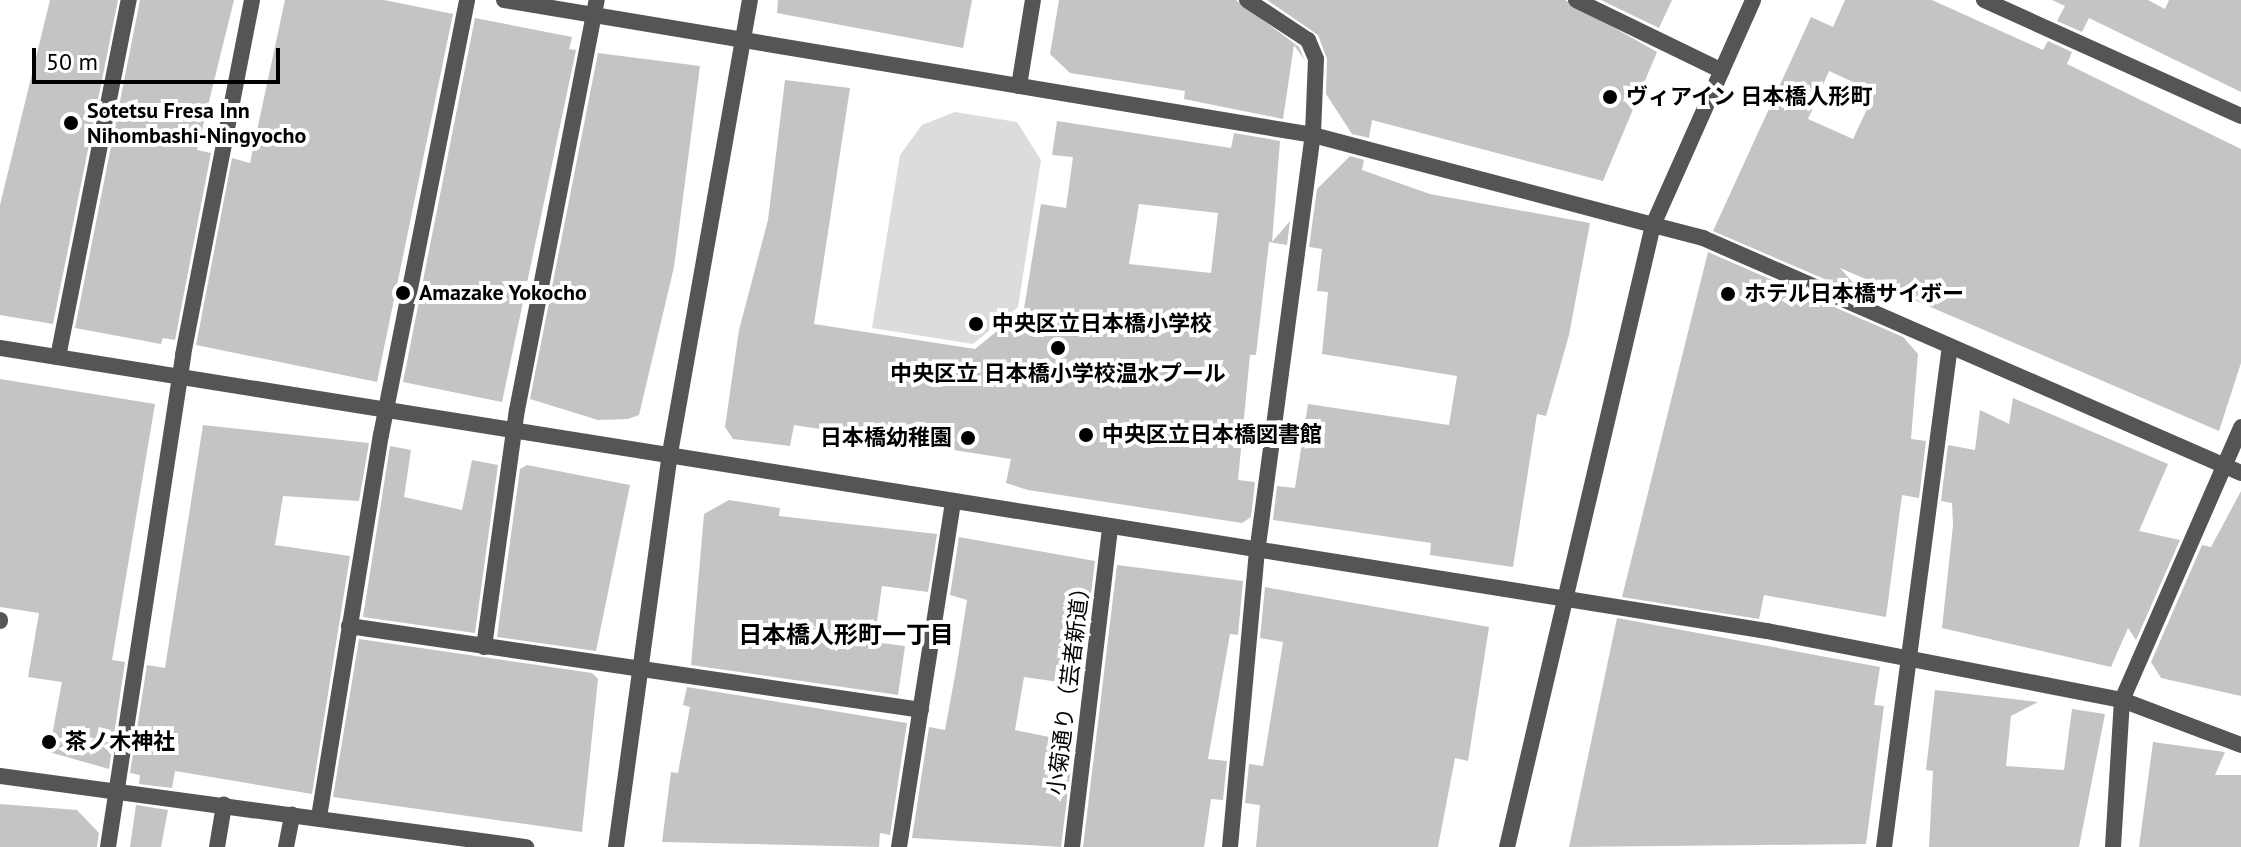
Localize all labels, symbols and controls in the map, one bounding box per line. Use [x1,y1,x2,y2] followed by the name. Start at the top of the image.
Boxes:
[36,32,284,82] scale bar
[46,46,98,77] text: 50 m
[1626,84,1874,110] place label: ヴィアイン 日本橋人形町
[1601,88,1619,106] marker: ヴィアイン 日本橋人形町
[87,97,306,148] place label: Sotetsu Fresa Inn Nihombashi-Ningyocho
[62,114,80,132] marker: Sotetsu Fresa Inn Nihombashi-Ningyocho
[419,280,587,306] place label: Amazake Yokocho
[1744,281,1964,307] place label: ホテル日本橋サイボー
[394,284,412,302] marker: Amazake Yokocho
[1719,285,1737,303] marker: ホテル日本橋サイボー
[992,311,1212,337] place label: 中央区立日本橋小学校
[967,315,985,333] marker: 中央区立日本橋小学校
[1049,339,1067,357] marker: 中央区立 日本橋小学校温水プール
[890,361,1226,387] place label: 中央区立 日本橋小学校温水プール
[1102,422,1322,448] place label: 中央区立日本橋図書館
[820,425,952,451] place label: 日本橋幼稚園
[1077,426,1095,444] marker: 中央区立日本橋図書館
[959,429,977,447] marker: 日本橋幼稚園
[1042,575,1096,797] street label: 小菊通り（芸者新道）
[738,621,954,649] district label: 日本橋人形町一丁目
[65,729,175,755] place label: 茶ノ木神社
[40,733,58,751] marker: 茶ノ木神社

